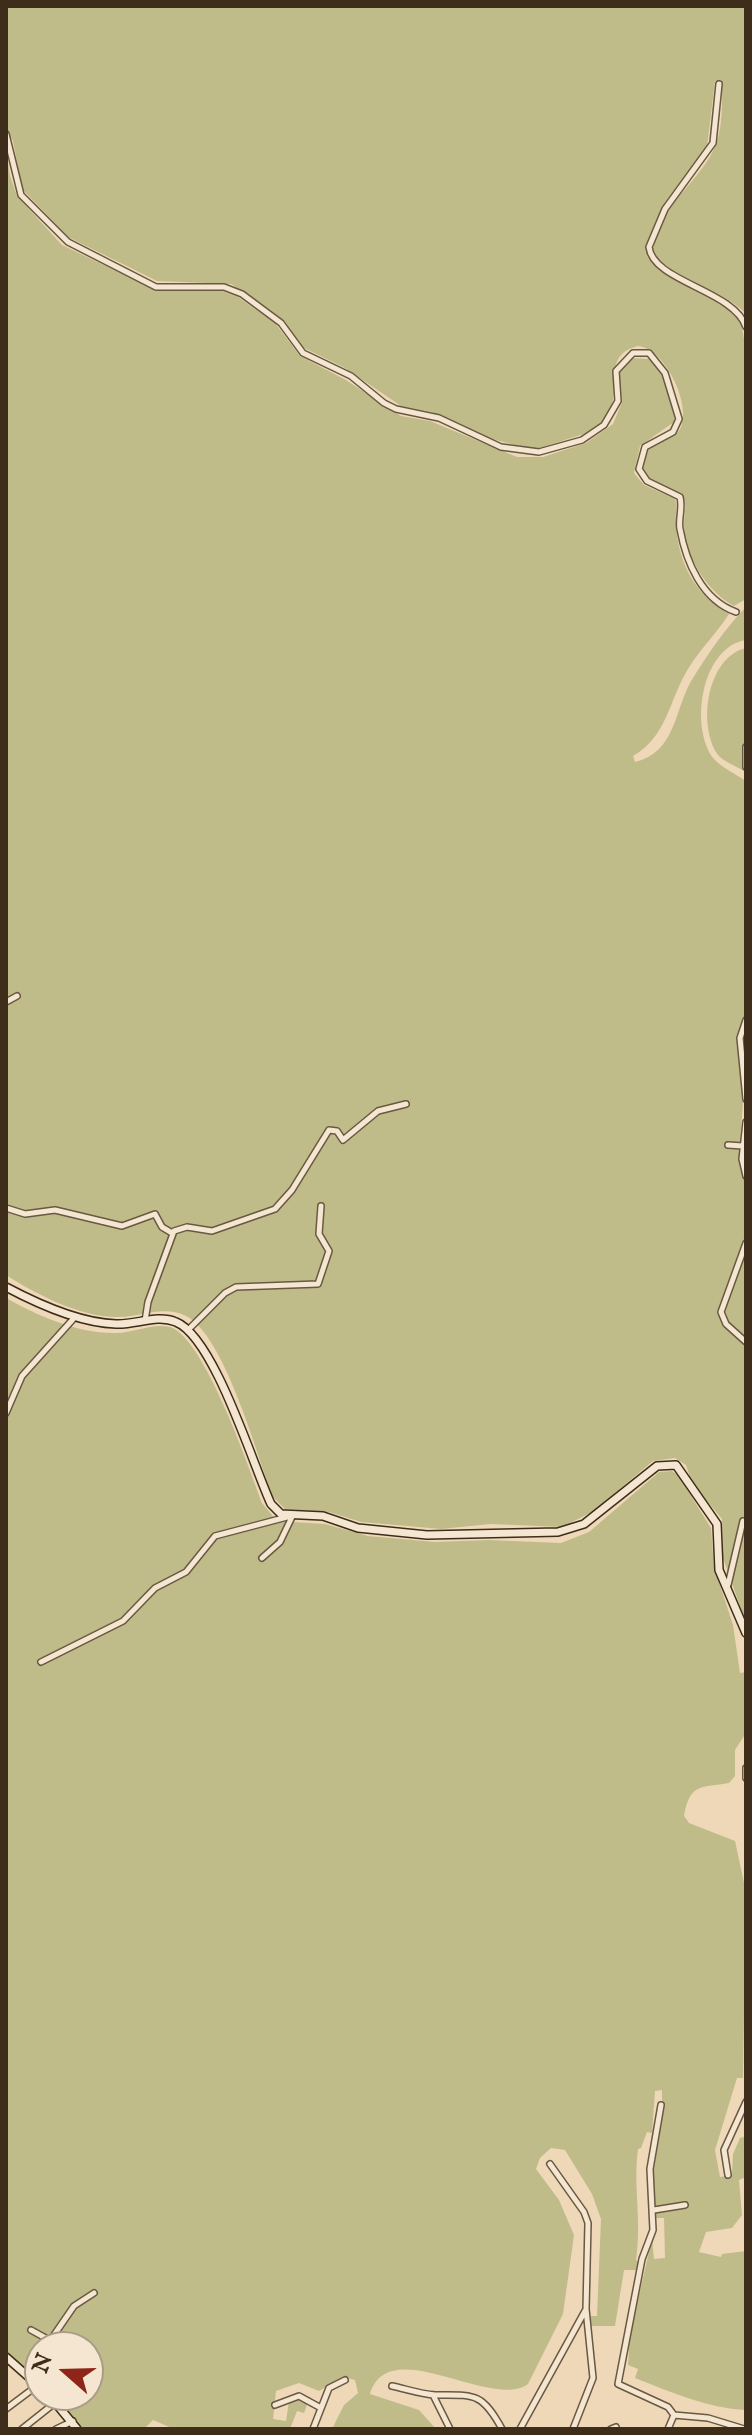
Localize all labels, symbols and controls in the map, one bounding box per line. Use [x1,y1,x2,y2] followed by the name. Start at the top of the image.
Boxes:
[24,2331,104,2411] north arrow
[27,2350,60,2377] text: N

